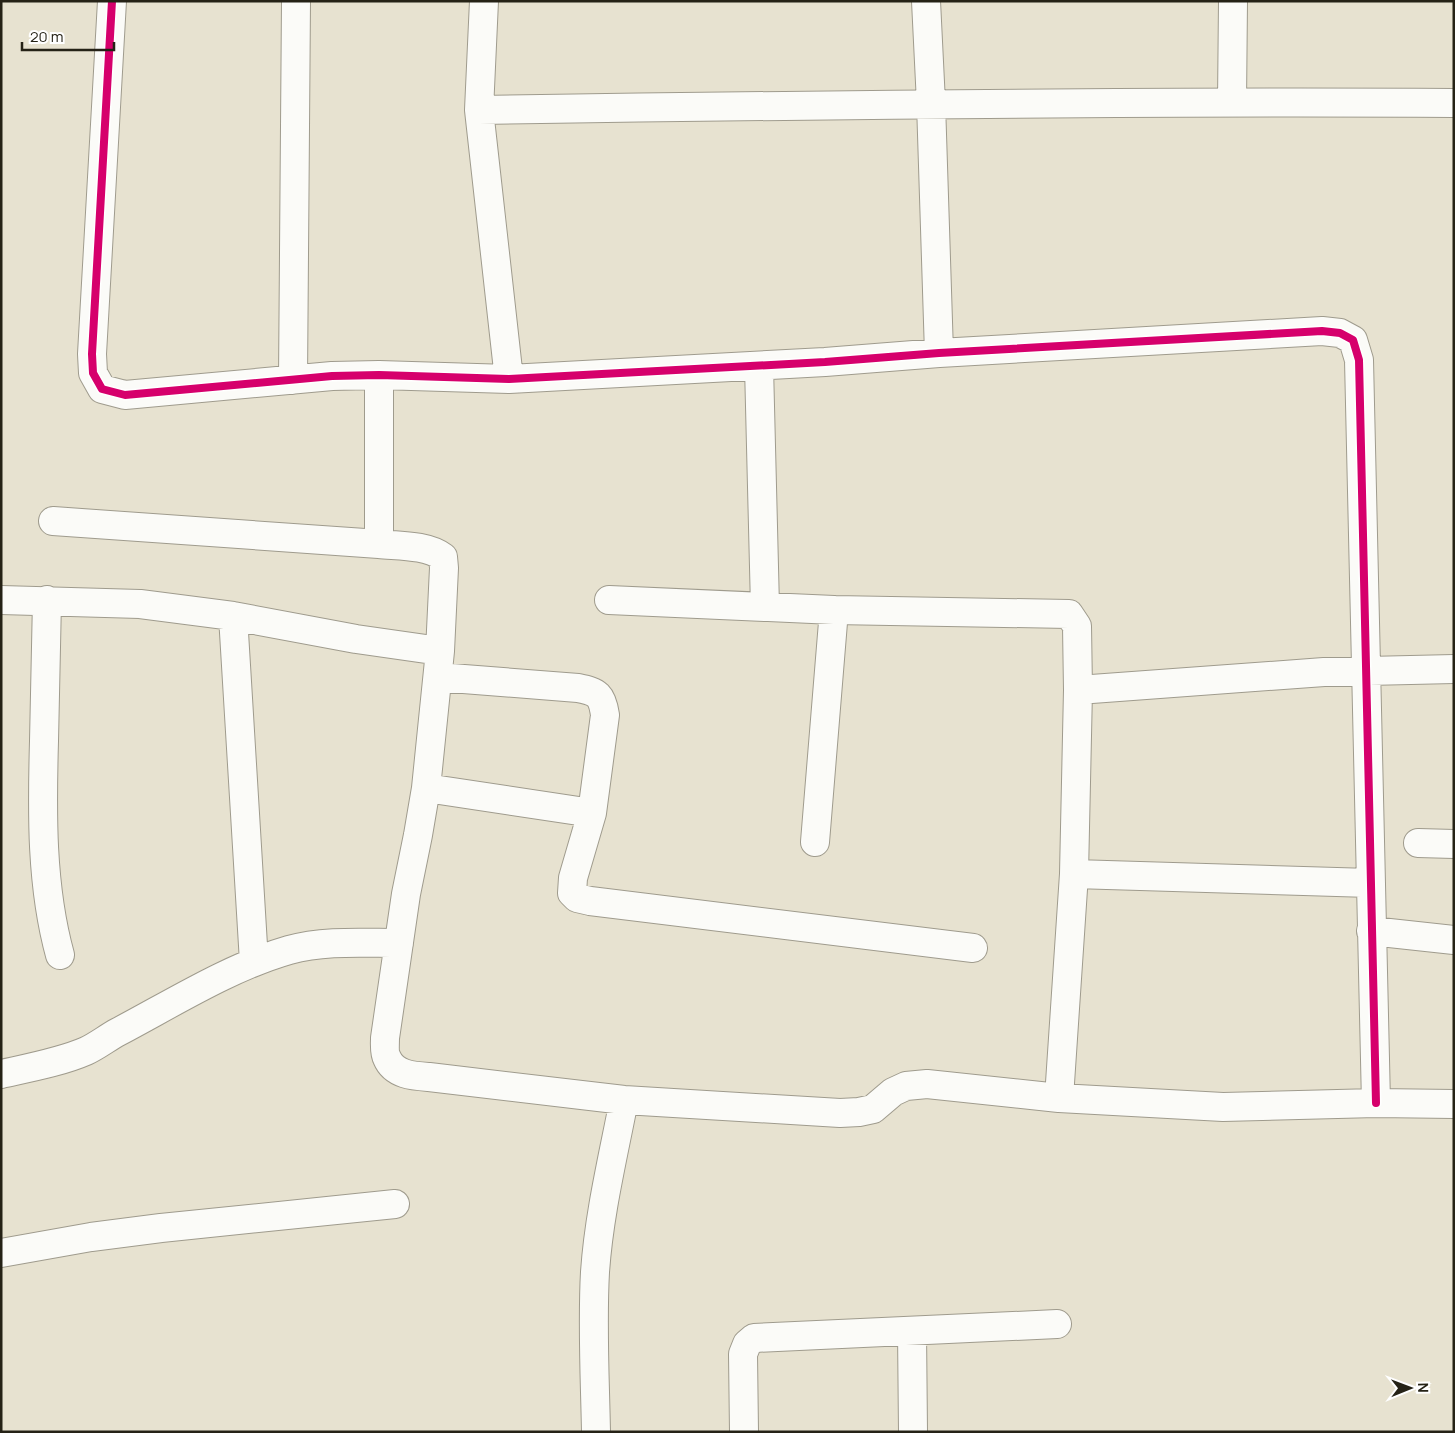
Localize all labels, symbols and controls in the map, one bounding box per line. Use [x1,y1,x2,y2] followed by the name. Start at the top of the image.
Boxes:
[22,20,115,52] scale bar
[30,26,63,47] text: 20 m
[1385,1363,1435,1413] north arrow
[1414,1383,1433,1393] text: N

